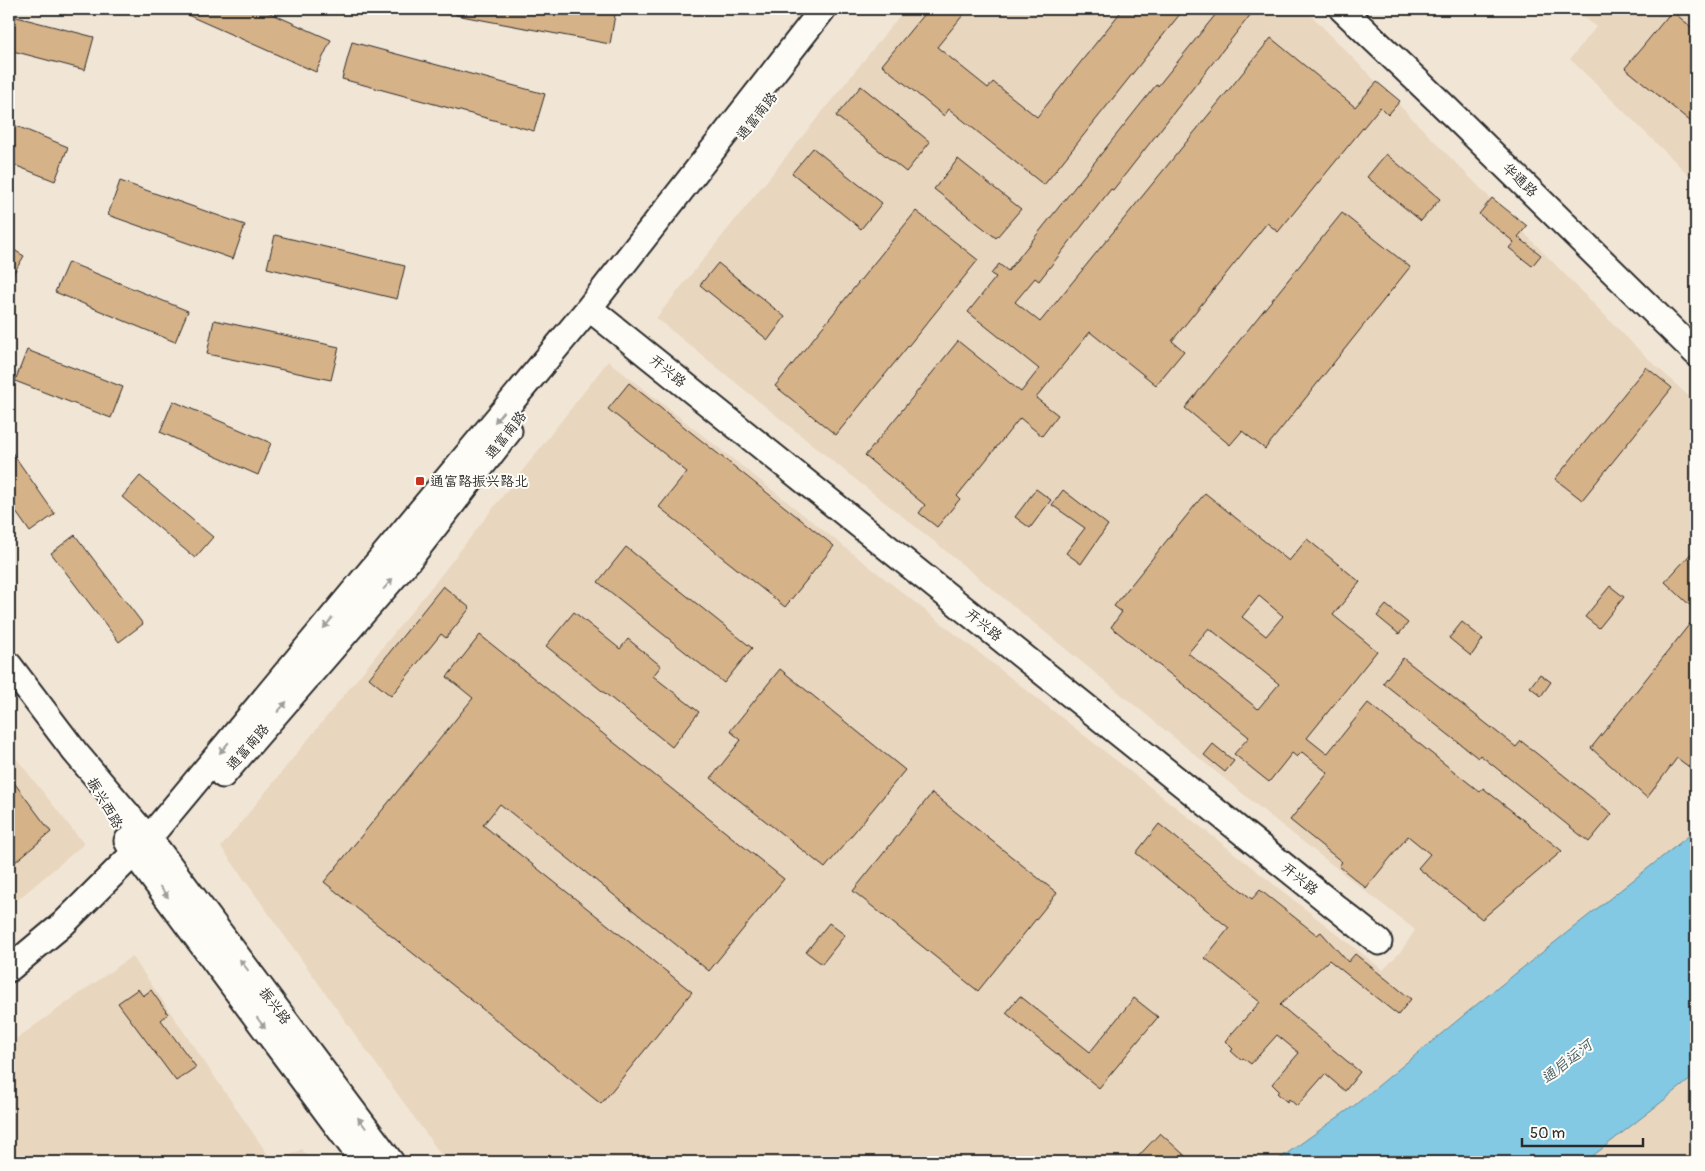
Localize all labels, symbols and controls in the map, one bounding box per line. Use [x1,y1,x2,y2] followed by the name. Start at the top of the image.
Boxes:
[733,89,781,143] street label: 通富南路
[1499,159,1541,201] street label: 华通路
[646,351,690,391] street label: 开兴路
[482,408,530,462] street label: 通富南路
[494,411,505,424] one-way arrow
[430,473,528,490] place label: 通富路振兴路北
[414,475,426,487] marker: 通富路振兴路北
[382,579,394,591] one-way arrow
[962,605,1006,645] street label: 开兴路
[323,616,334,629] one-way arrow
[276,701,287,714] one-way arrow
[223,720,273,774] street label: 通富南路
[219,742,230,754] one-way arrow
[84,775,126,831] street label: 振兴西路
[1278,859,1322,899] street label: 开兴路
[159,885,169,899] one-way arrow
[239,958,249,972] one-way arrow
[256,984,294,1028] street label: 振兴路
[255,1016,266,1029] one-way arrow
[1538,1034,1599,1088] water label: 通启运河
[357,1116,367,1130] one-way arrow
[1522,1116,1644,1148] scale bar
[1530,1124,1565,1143] text: 50 m

